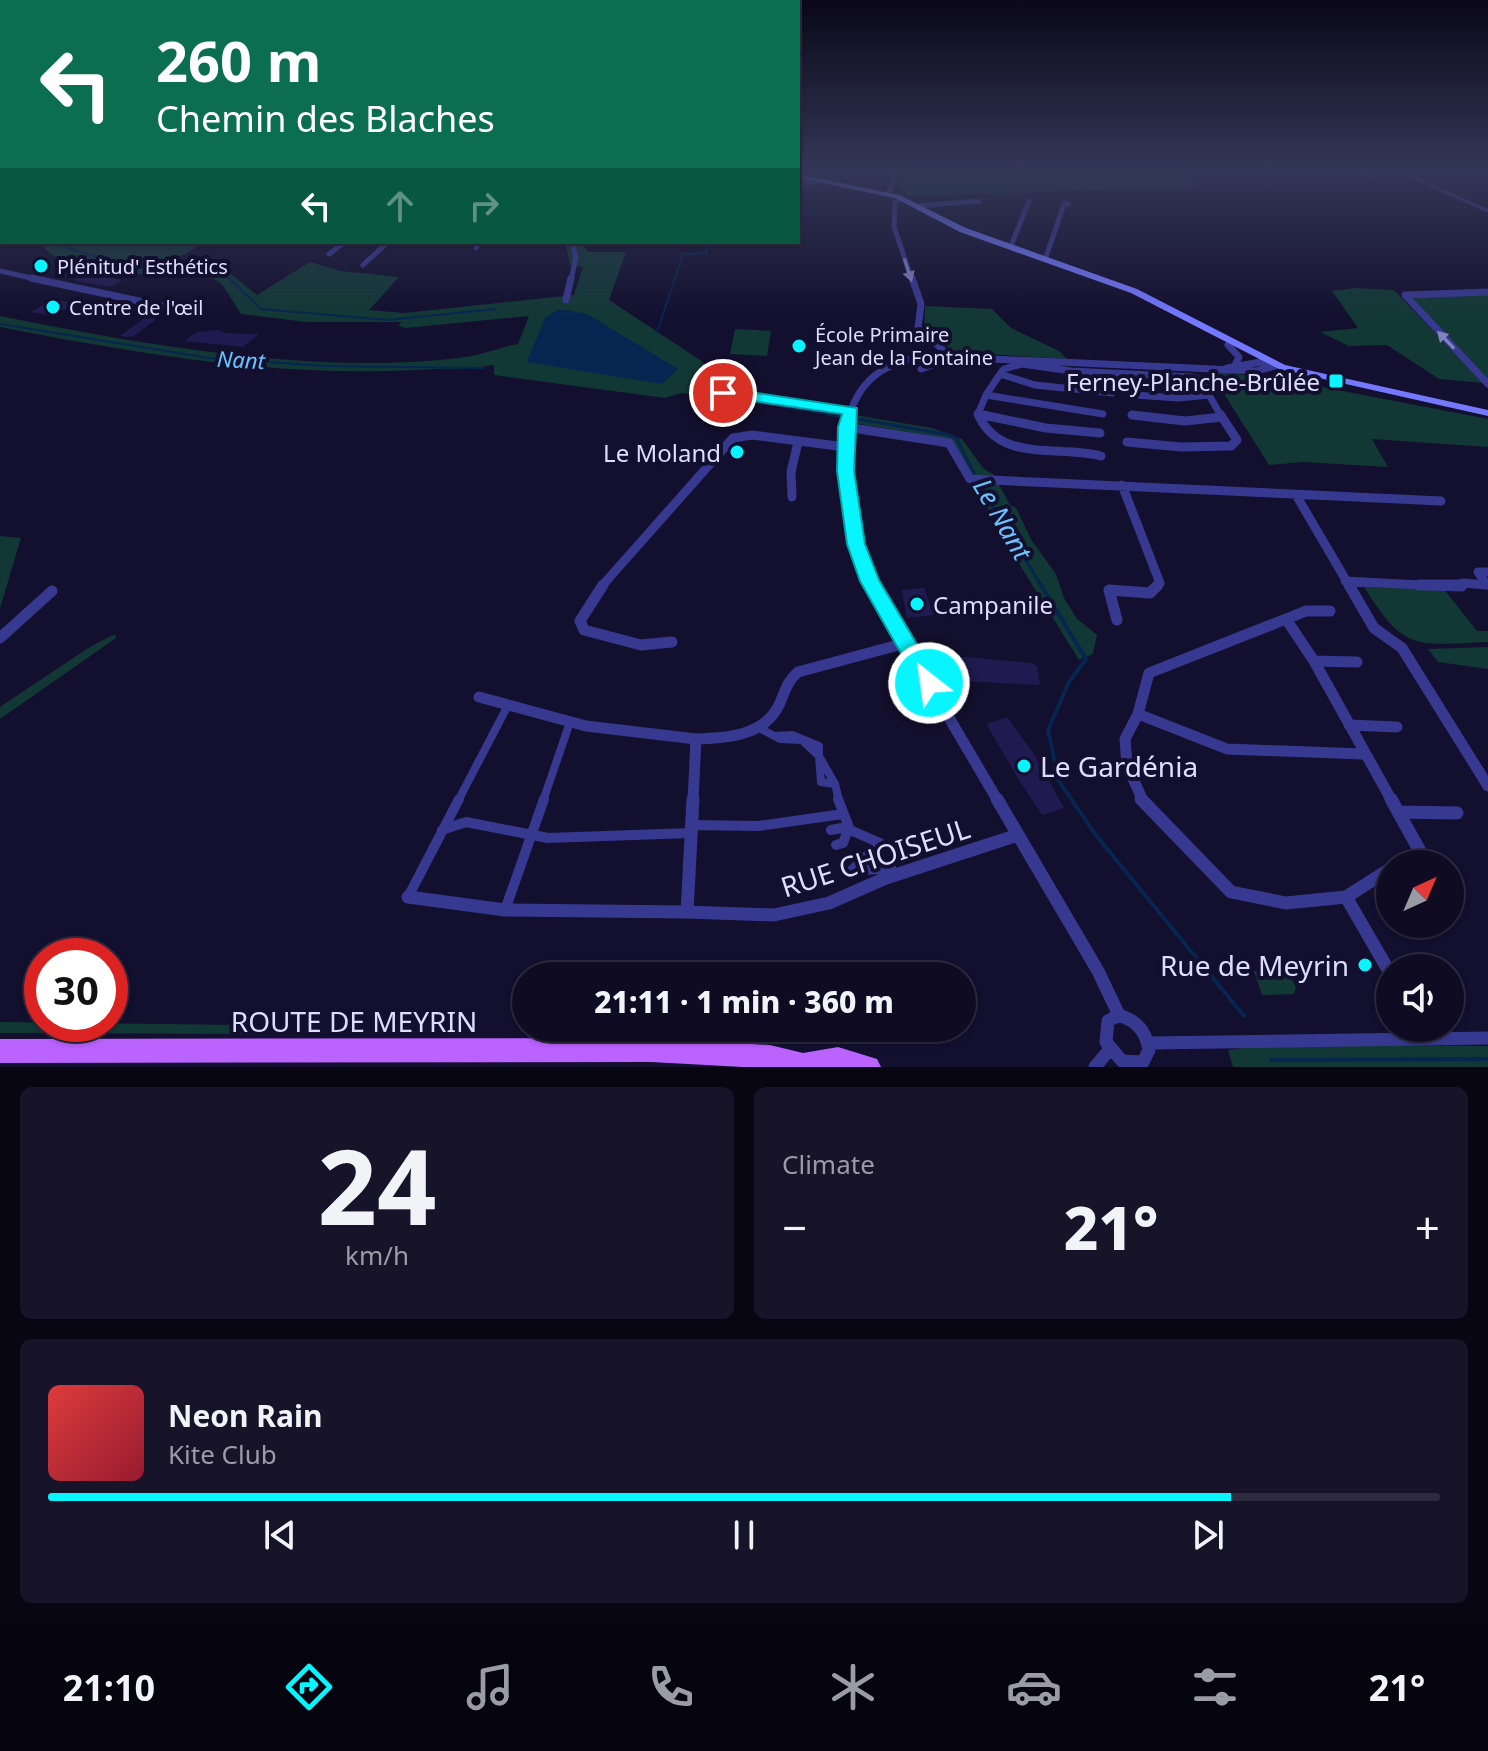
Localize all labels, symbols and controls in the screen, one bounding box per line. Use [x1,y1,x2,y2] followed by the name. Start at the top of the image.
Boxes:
[156,22,321,98] text: 260 m
[24,32,128,136] icon: left
[156,94,495,143] text: Chemin des Blaches
[294,184,338,228] icon: left
[378,184,422,228] icon: ahead
[462,184,506,228] icon: right
[57,253,228,280] place label: Plénitud' Esthétics
[32,257,50,275] marker: Plénitud' Esthétics
[903,258,915,282] one-way arrow
[69,294,203,321] place label: Centre de l'œil
[44,298,62,316] marker: Centre de l'œil
[813,321,993,371] place label: École Primaire Jean de la Fontaine
[1437,331,1456,350] one-way arrow
[790,337,808,355] marker: École Primaire Jean de la Fontaine
[216,343,267,375] water label: Nant
[689,359,757,427] pin
[1066,365,1320,398] place label: Ferney-Planche-Brûlée
[701,371,745,415] icon: arrive
[1327,372,1345,390] marker: Ferney-Planche-Brûlée
[603,436,721,469] place label: Le Moland
[728,443,746,461] marker: Le Moland
[965,471,1042,568] water label: Le Nant
[933,588,1053,621] place label: Campanile
[908,595,926,613] marker: Campanile
[887,641,971,725] position arrow
[1040,747,1198,785] place label: Le Gardénia
[1015,757,1033,775] marker: Le Gardénia
[776,809,974,905] street label: RUE CHOISEUL
[1376,850,1464,938] north arrow
[1376,850,1464,1042] map controls
[24,938,128,1042] speed limit sign: 30
[1160,946,1349,984] place label: Rue de Meyrin
[1376,954,1464,1042] button: sound
[1356,956,1374,974] marker: Rue de Meyrin
[594,981,894,1022] text: 21:11 · 1 min · 360 m
[231,1002,477,1040] street label: ROUTE DE MEYRIN
[318,1114,436,1255] text: 24
[782,1146,875,1182] text: Climate
[1064,1186,1158,1268] text: 21°
[782,1197,807,1257] text: −
[1415,1197,1440,1257] text: +
[345,1237,409,1273] text: km/h
[168,1395,322,1436] text: Neon Rain
[168,1436,277,1472] text: Kite Club
[258,1513,302,1557] icon: previous
[722,1513,766,1557] icon: pause
[1186,1513,1230,1557] icon: next
[281,1659,337,1715] icon: directions
[462,1659,518,1715] icon: music
[643,1659,699,1715] icon: phone
[825,1659,881,1715] icon: climate
[1006,1659,1062,1715] icon: car
[1187,1659,1243,1715] icon: filters
[63,1663,155,1712] text: 21:10
[1369,1663,1425,1712] text: 21°

